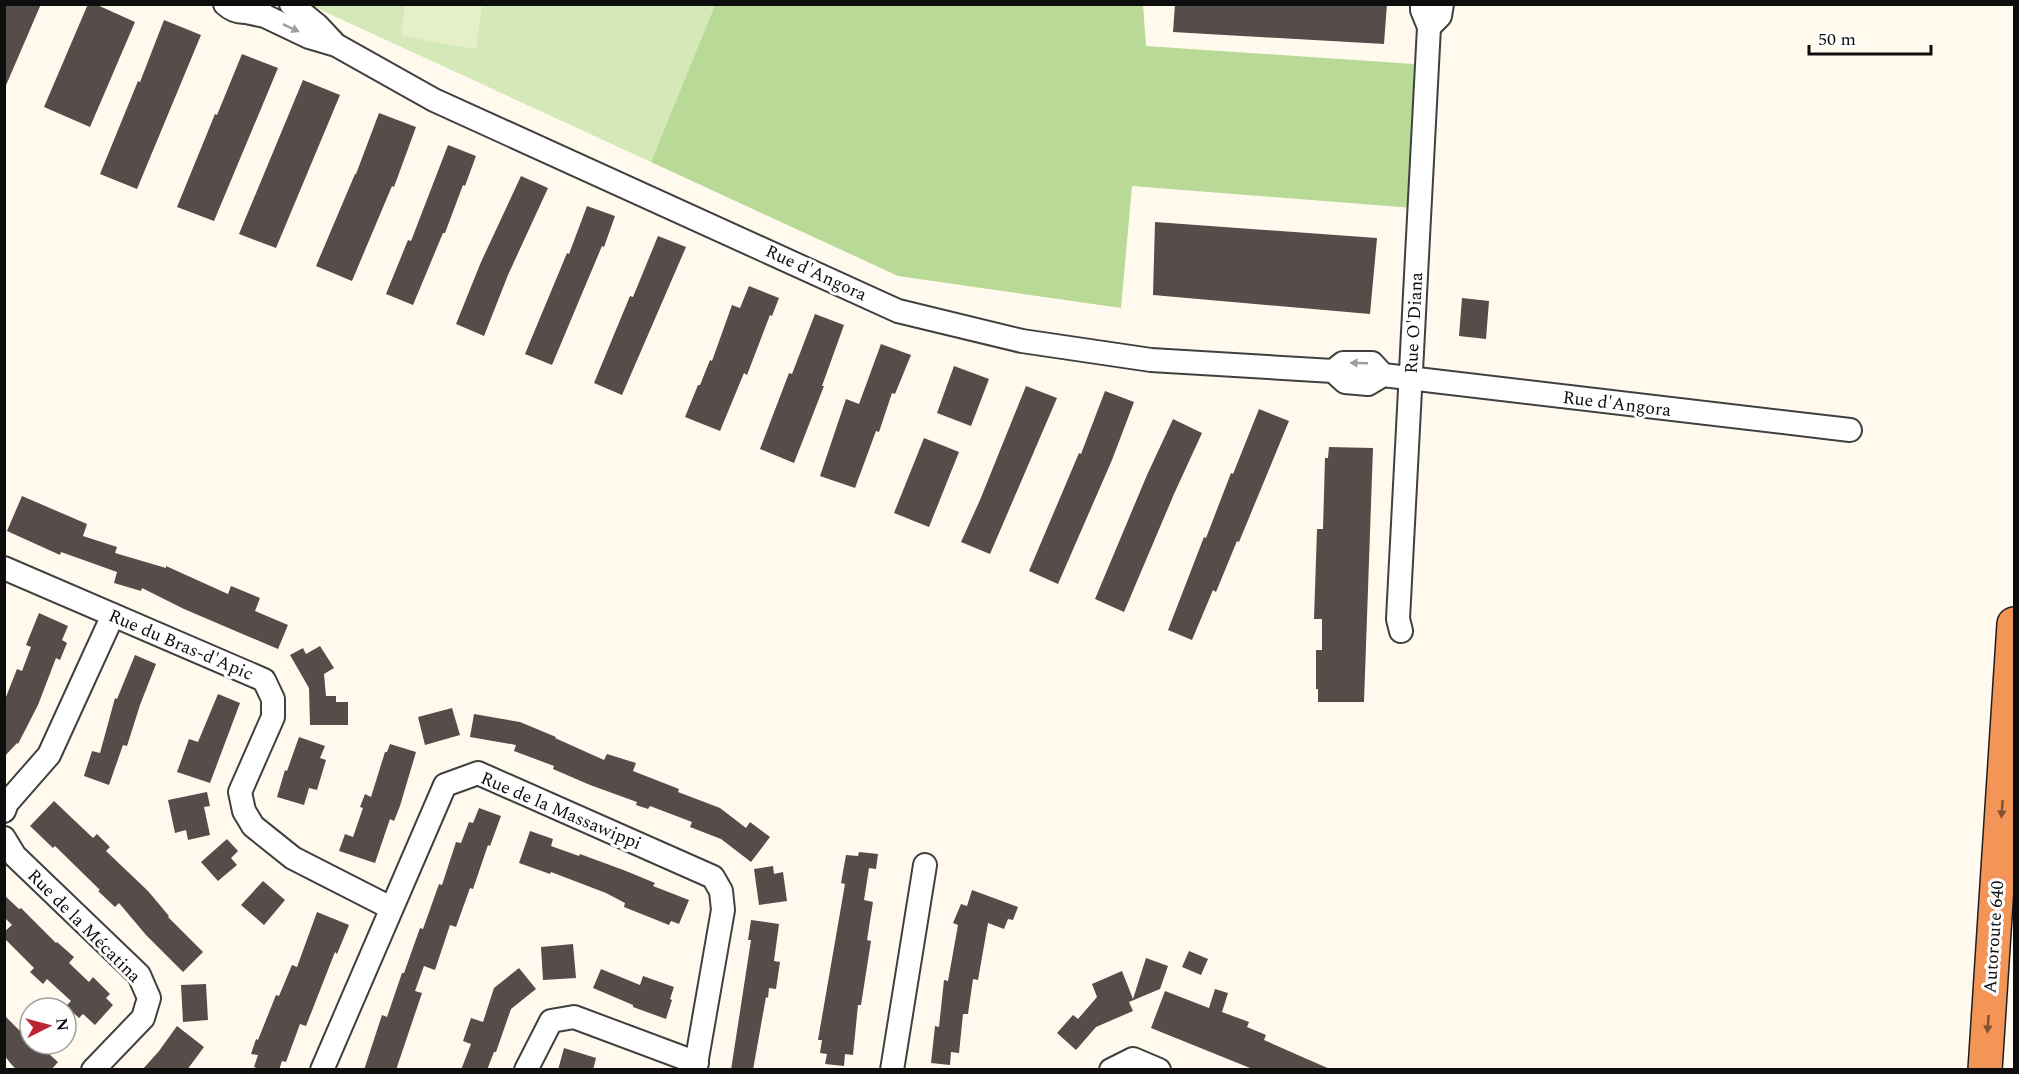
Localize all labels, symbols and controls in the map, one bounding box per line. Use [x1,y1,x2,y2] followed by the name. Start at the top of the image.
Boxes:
[1809,18,1930,56] scale bar
[282,24,299,33] one-way arrow
[1818,26,1856,53] text: 50 m
[761,238,871,308] street label: Rue d'Angora
[1398,271,1430,375] street label: Rue O'Diana
[1350,358,1369,368] one-way arrow
[1561,384,1673,424] street label: Rue d'Angora
[104,602,258,688] street label: Rue du Bras-d'Apic
[476,765,646,857] street label: Rue de la Massawippi
[1998,799,2007,818] one-way arrow
[21,863,147,989] street label: Rue de la Mécatina
[1977,880,2011,994] street label: Autoroute 640
[18,996,78,1056] north arrow
[1983,1015,1993,1034] one-way arrow
[49,1017,75,1032] text: N

